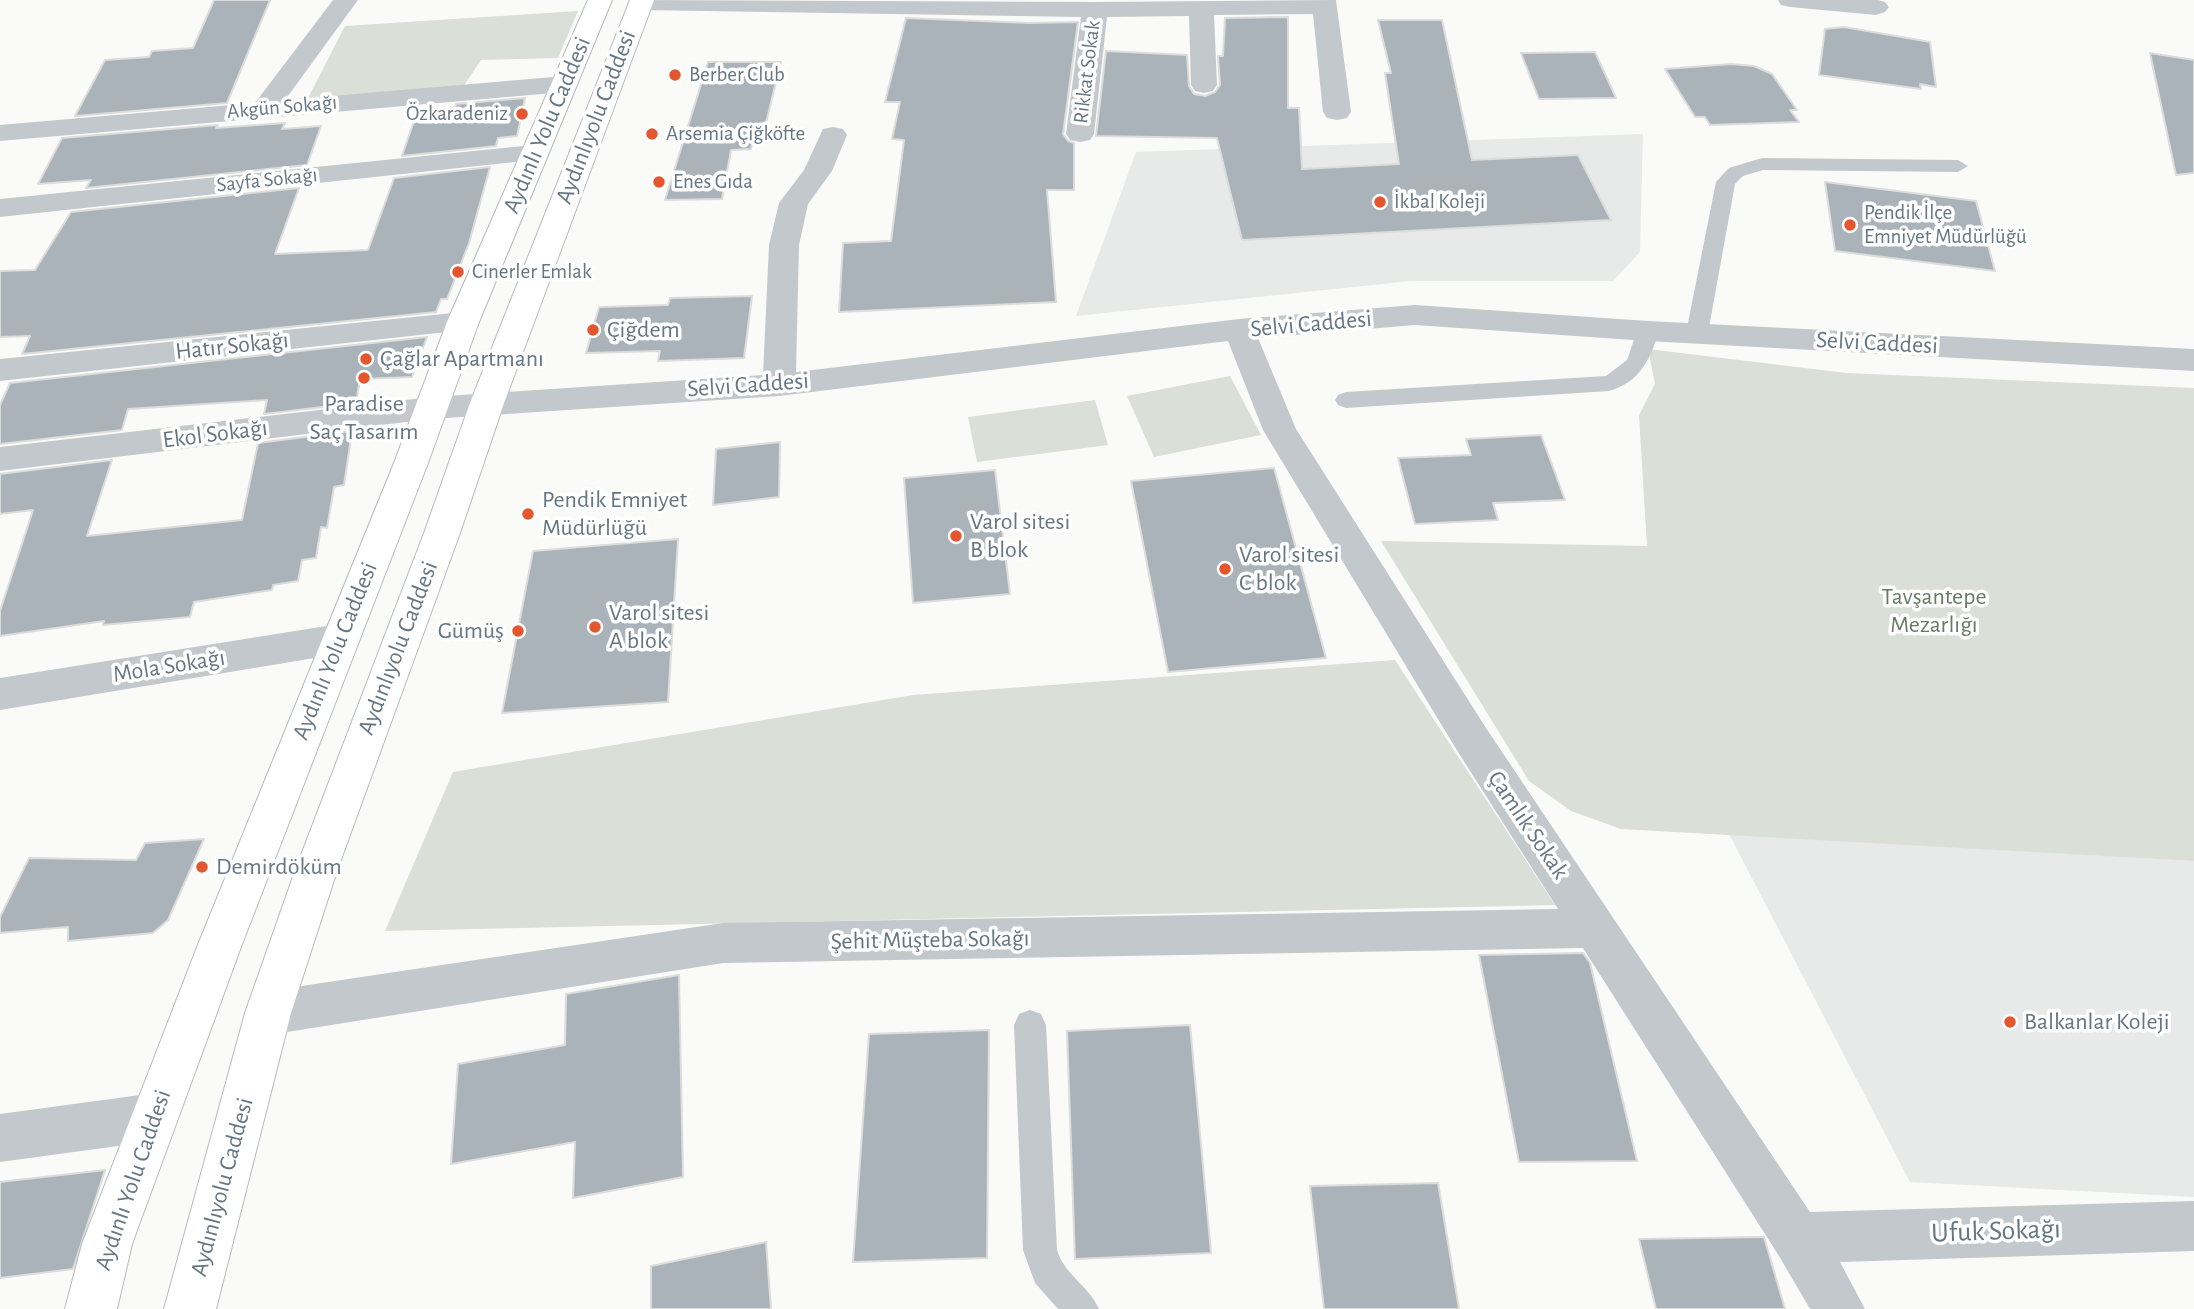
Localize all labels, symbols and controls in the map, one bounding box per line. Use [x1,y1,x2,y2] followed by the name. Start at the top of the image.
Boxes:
[1068,19,1106,125] street label: Rikkat Sokak
[550,26,642,208] street label: Aydınlıyolu Caddesi
[497,32,597,218] street label: Aydınlı Yolu Caddesi
[689,62,785,88] place label: Berber Club
[667,67,683,83] marker: Berber Club
[226,90,338,124] street label: Akgün Sokağı
[406,101,508,127] place label: Özkaradeniz
[514,106,530,122] marker: Özkaradeniz
[666,121,805,147] place label: Arsemia Çiğköfte
[644,126,660,142] marker: Arsemia Çiğköfte
[215,162,319,198] street label: Sayfa Sokağı
[673,169,753,195] place label: Enes Gıda
[651,174,667,190] marker: Enes Gıda
[1394,189,1485,215] place label: İkbal Koleji
[1372,194,1388,210] marker: İkbal Koleji
[1864,200,2027,250] place label: Pendik İlçe Emniyet Müdürlüğü
[1842,217,1858,233] marker: Pendik İlçe Emniyet Müdürlüğü
[472,259,592,285] place label: Cinerler Emlak
[450,264,466,280] marker: Cinerler Emlak
[1249,304,1373,344] street label: Selvi Caddesi
[607,316,680,344] place label: Çiğdem
[585,322,601,338] marker: Çiğdem
[1815,325,1939,361] street label: Selvi Caddesi
[174,326,290,366] street label: Hatır Sokağı
[380,345,544,373] place label: Çağlar Apartmanı
[358,351,374,367] marker: Çağlar Apartmanı
[686,366,810,404] street label: Selvi Caddesi
[356,370,372,386] marker: Paradise Saç Tasarım
[310,390,418,446] place label: Paradise Saç Tasarım
[161,413,269,455] street label: Ekol Sokağı
[542,486,687,542] place label: Pendik Emniyet Müdürlüğü
[520,506,536,522] marker: Pendik Emniyet Müdürlüğü
[970,508,1070,564] place label: Varol sitesi B blok
[948,528,964,544] marker: Varol sitesi B blok
[1239,541,1339,597] place label: Varol sitesi C blok
[352,557,444,739] street label: Aydınlıyolu Caddesi
[286,558,384,744] street label: Aydınlı Yolu Caddesi
[1217,561,1233,577] marker: Varol sitesi C blok
[1882,583,1986,639] park label: Tavşantepe Mezarlığı
[609,599,709,655] place label: Varol sitesi A blok
[438,617,504,645] place label: Gümüş
[587,619,603,635] marker: Varol sitesi A blok
[510,623,526,639] marker: Gümüş
[111,643,227,689] street label: Mola Sokağı
[1481,765,1575,885] street label: Çamlık Sokak
[216,853,342,881] place label: Demirdöküm
[194,859,210,875] marker: Demirdöküm
[830,924,1030,956] street label: Şehit Müşteba Sokağı
[2024,1008,2170,1036] place label: Balkanlar Koleji
[2002,1014,2018,1030] marker: Balkanlar Koleji
[89,1086,177,1274] street label: Aydınlı Yolu Caddesi
[184,1095,260,1279] street label: Aydınlıyolu Caddesi
[1931,1212,2061,1250] street label: Ufuk Sokağı

